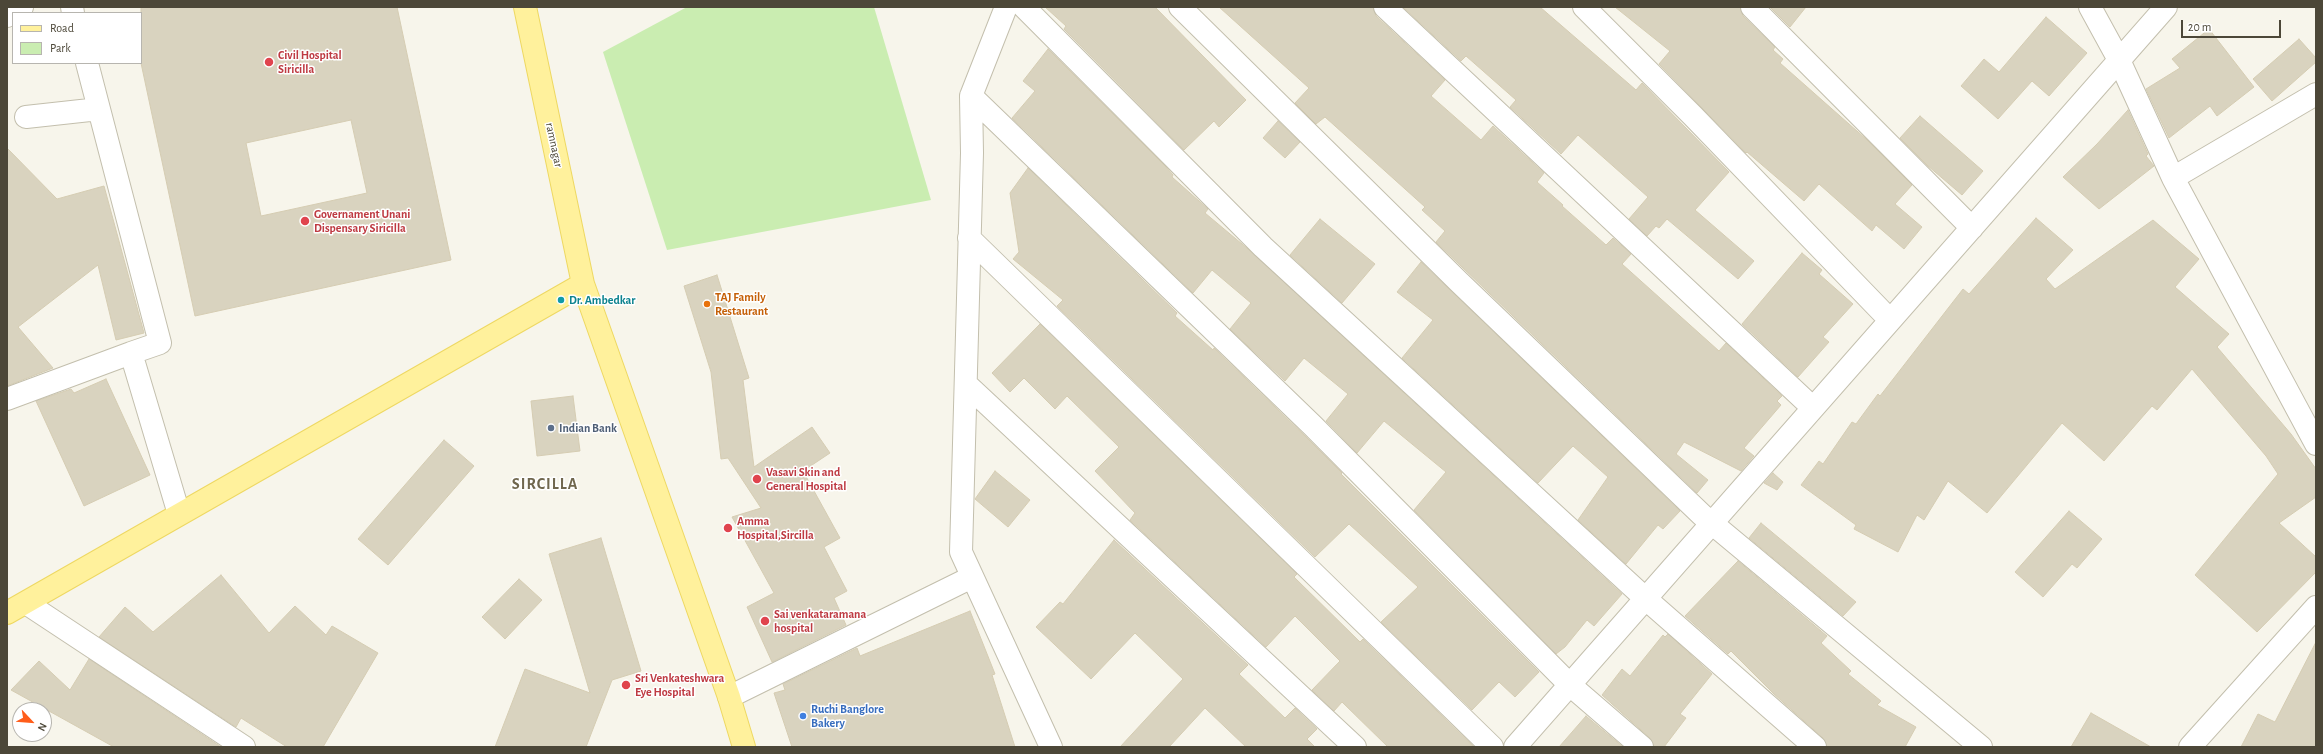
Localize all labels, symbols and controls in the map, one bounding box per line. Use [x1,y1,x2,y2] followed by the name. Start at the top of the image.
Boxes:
[12,12,142,64] legend
[2183,12,2283,38] scale bar
[2188,21,2211,33] text: 20 m
[50,22,74,34] text: Road
[50,42,71,54] text: Park
[278,48,342,76] place label: Civil Hospital Siricilla
[263,56,275,68] marker: Civil Hospital Siricilla
[542,121,566,169] street label: ramnagar
[314,207,410,235] place label: Governament Unani Dispensary Siricilla
[299,215,311,227] marker: Governament Unani Dispensary Siricilla
[715,290,768,318] place label: TAJ Family Restaurant
[569,293,635,307] place label: Dr. Ambedkar
[556,295,566,305] marker: Dr. Ambedkar
[702,299,712,309] marker: TAJ Family Restaurant
[559,421,617,435] place label: Indian Bank
[546,423,556,433] marker: Indian Bank
[766,465,846,493] place label: Vasavi Skin and General Hospital
[751,473,763,485] marker: Vasavi Skin and General Hospital
[512,474,578,494] district label: SIRCILLA
[737,514,814,542] place label: Amma Hospital,Sircilla
[722,522,734,534] marker: Amma Hospital,Sircilla
[774,607,866,635] place label: Sai venkataramana hospital
[759,615,771,627] marker: Sai venkataramana hospital
[635,671,724,699] place label: Sri Venkateshwara Eye Hospital
[620,679,632,691] marker: Sri Venkateshwara Eye Hospital
[12,702,52,742] north arrow
[811,702,884,730] place label: Ruchi Banglore Bakery
[798,711,808,721] marker: Ruchi Banglore Bakery
[36,721,49,733] text: N

